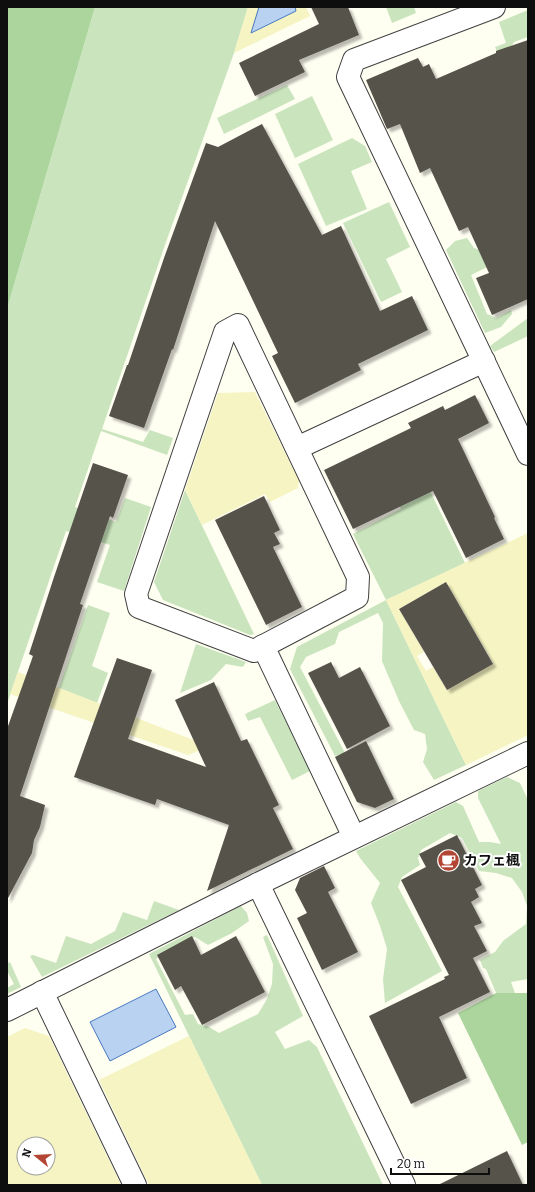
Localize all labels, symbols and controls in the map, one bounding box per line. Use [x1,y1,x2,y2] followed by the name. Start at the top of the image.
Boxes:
[435,847,461,873] cafe icon: カフェ楓
[464,852,520,869] place label: カフェ楓
[16,1136,56,1176] north arrow
[19,1147,35,1159] text: N
[391,1150,489,1176] scale bar
[397,1157,426,1171] text: 20 m

